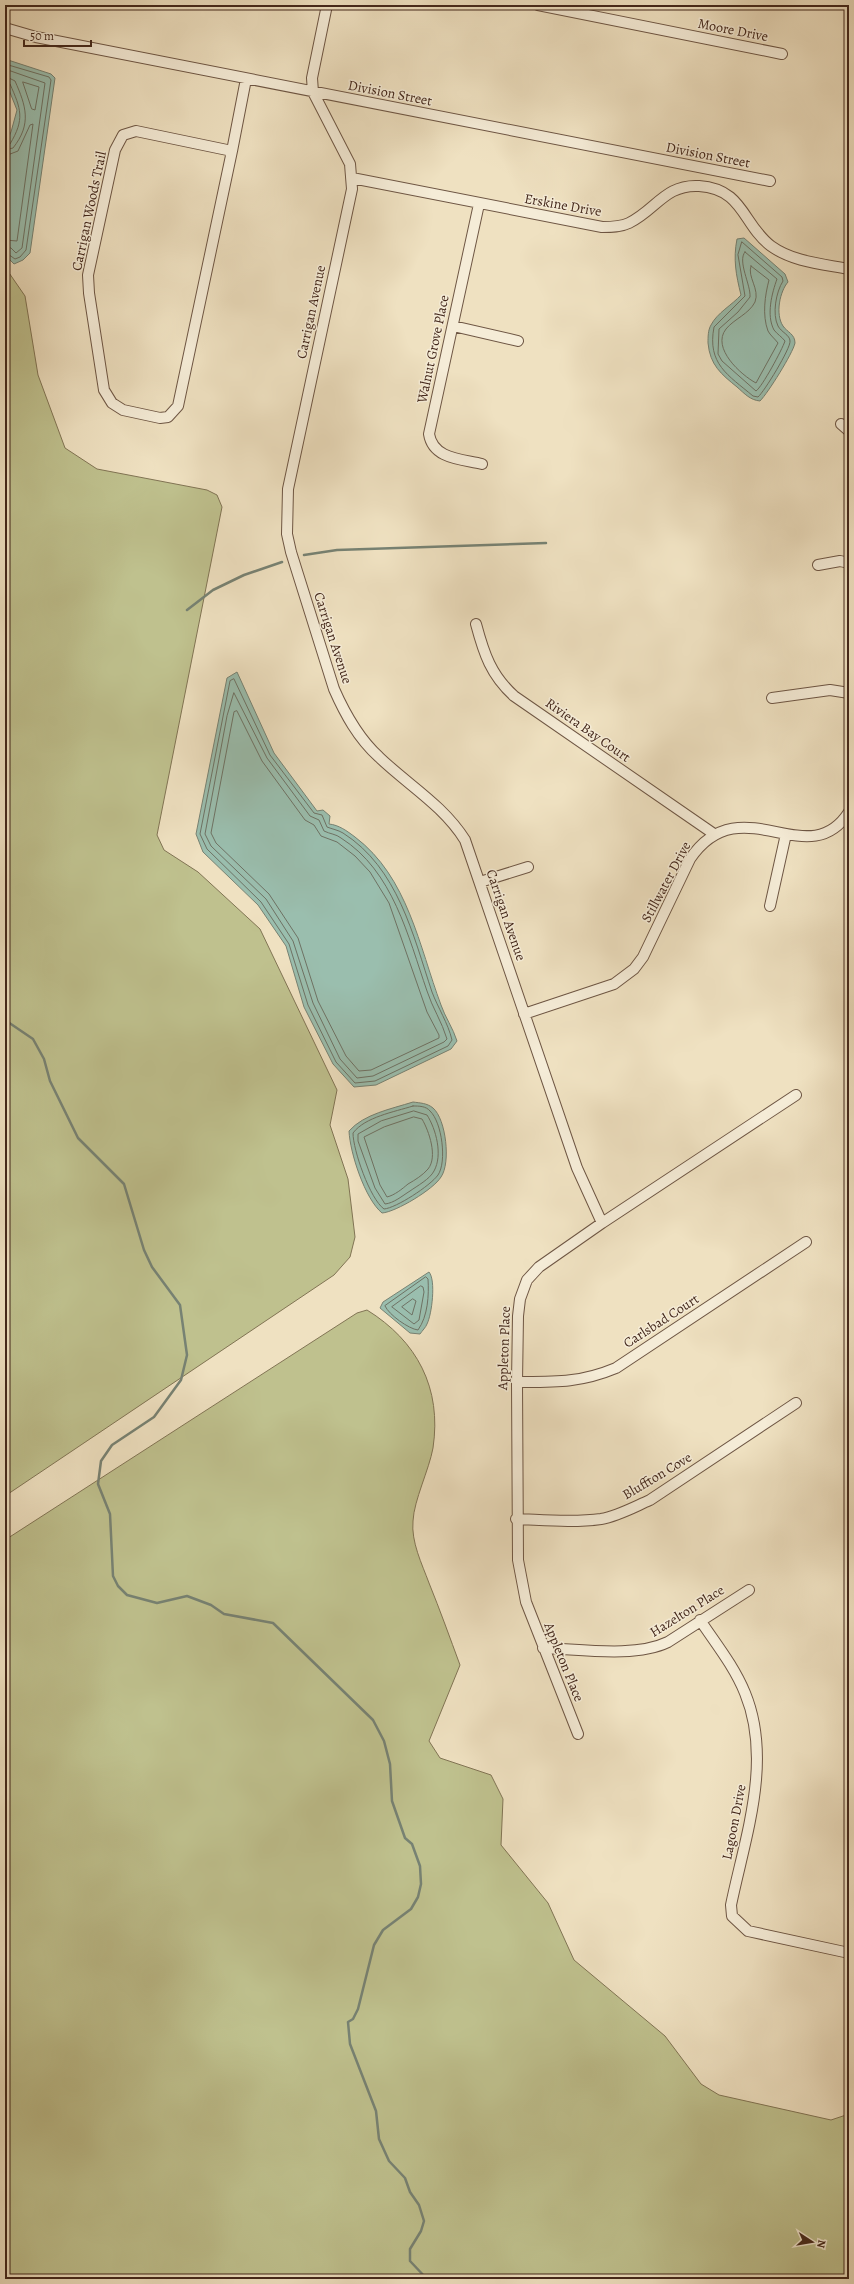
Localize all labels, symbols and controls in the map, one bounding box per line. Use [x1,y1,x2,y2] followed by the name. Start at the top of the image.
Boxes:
[696,14,770,46] street label: Moore Drive
[24,22,91,48] scale bar
[30,28,54,44] text: 50 m
[346,76,434,111] street label: Division Street
[664,138,752,173] street label: Division Street
[67,149,111,273] street label: Carrigan Woods Trail
[523,189,603,221] street label: Erskine Drive
[292,263,330,361] street label: Carrigan Avenue
[412,293,454,406] street label: Walnut Grove Place
[309,590,357,686] street label: Carrigan Avenue
[542,694,635,767] street label: Riviera Bay Court
[637,838,695,926] street label: Stillwater Drive
[481,867,531,963] street label: Carrigan Avenue
[619,1289,703,1353] street label: Carlsbad Court
[493,1306,515,1391] street label: Appleton Place
[619,1448,695,1504] street label: Bluffton Cove
[646,1581,728,1641] street label: Hazelton Place
[539,1619,589,1705] street label: Appleton Place
[717,1783,751,1861] street label: Lagoon Drive
[792,2222,832,2262] north arrow
[813,2238,829,2249] text: N

